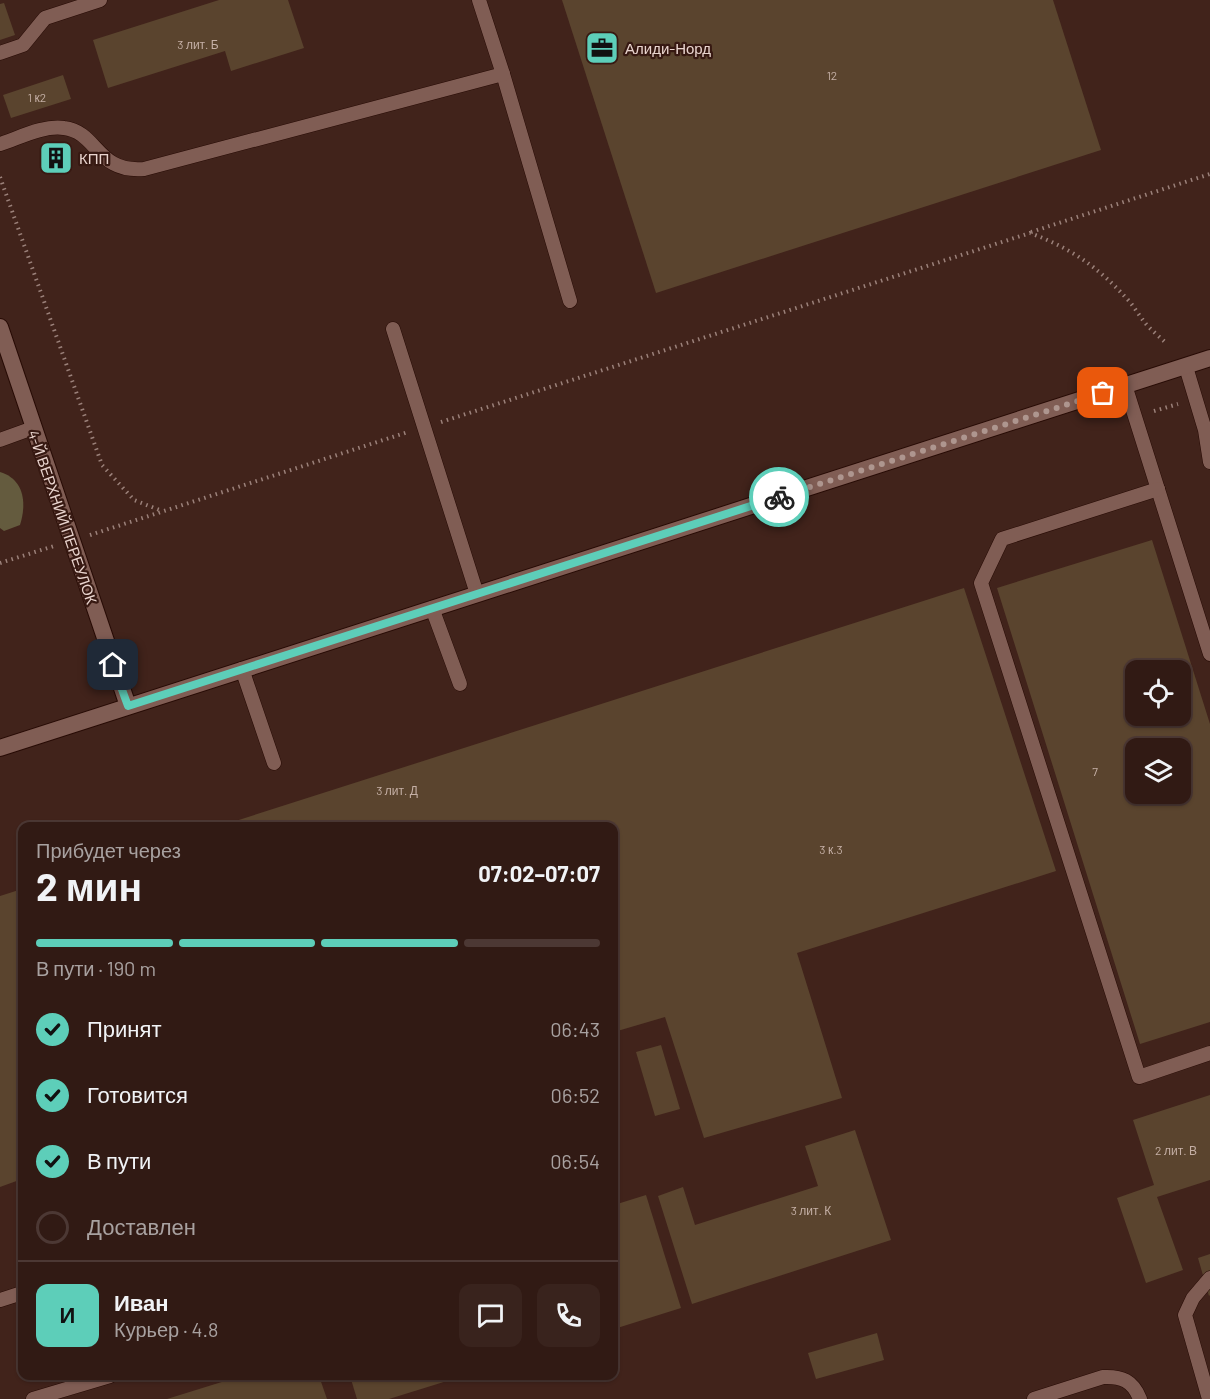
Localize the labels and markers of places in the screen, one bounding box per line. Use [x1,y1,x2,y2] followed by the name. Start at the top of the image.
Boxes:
[584,30,620,66] office icon: Алиди-Норд
[625,39,711,57] place label: Алиди-Норд
[38,140,74,176] building icon: КПП
[79,149,109,167] place label: КПП
[1077,367,1128,418] pin
[87,639,138,690] pin

